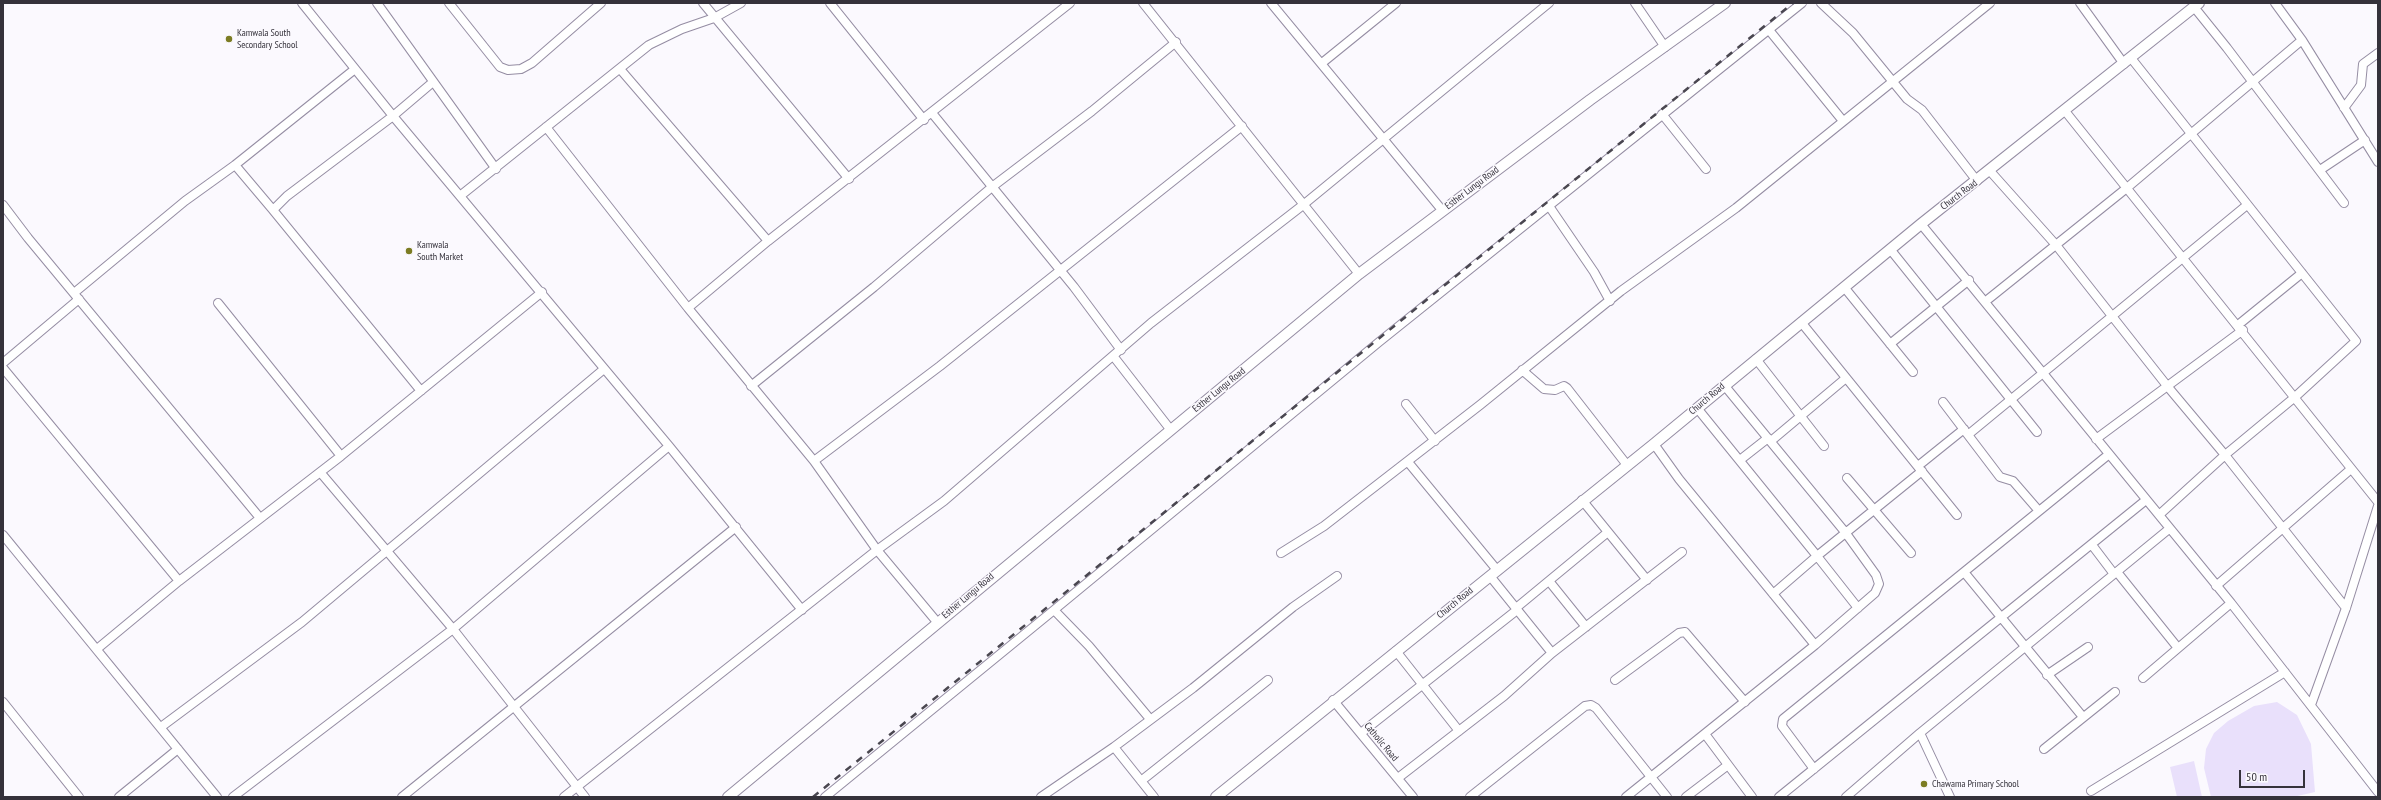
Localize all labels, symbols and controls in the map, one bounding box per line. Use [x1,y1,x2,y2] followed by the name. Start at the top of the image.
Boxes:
[237,27,298,50] place label: Kamwala South Secondary School
[224,34,234,44] marker: Kamwala South Secondary School
[1443,164,1501,212] street label: Esther Lungu Road
[1938,177,1980,213] street label: Church Road
[417,239,463,262] place label: Kamwala South Market
[404,246,414,256] marker: Kamwala South Market
[1190,365,1248,415] street label: Esther Lungu Road
[1687,381,1727,417] street label: Church Road
[939,571,997,621] street label: Esther Lungu Road
[1434,585,1476,621] street label: Church Road
[1361,720,1401,764] street label: Catholic Road
[2241,762,2307,788] scale bar
[2246,769,2267,784] text: 50 m
[1932,778,2019,790] place label: Chawama Primary School
[1919,779,1929,789] marker: Chawama Primary School

